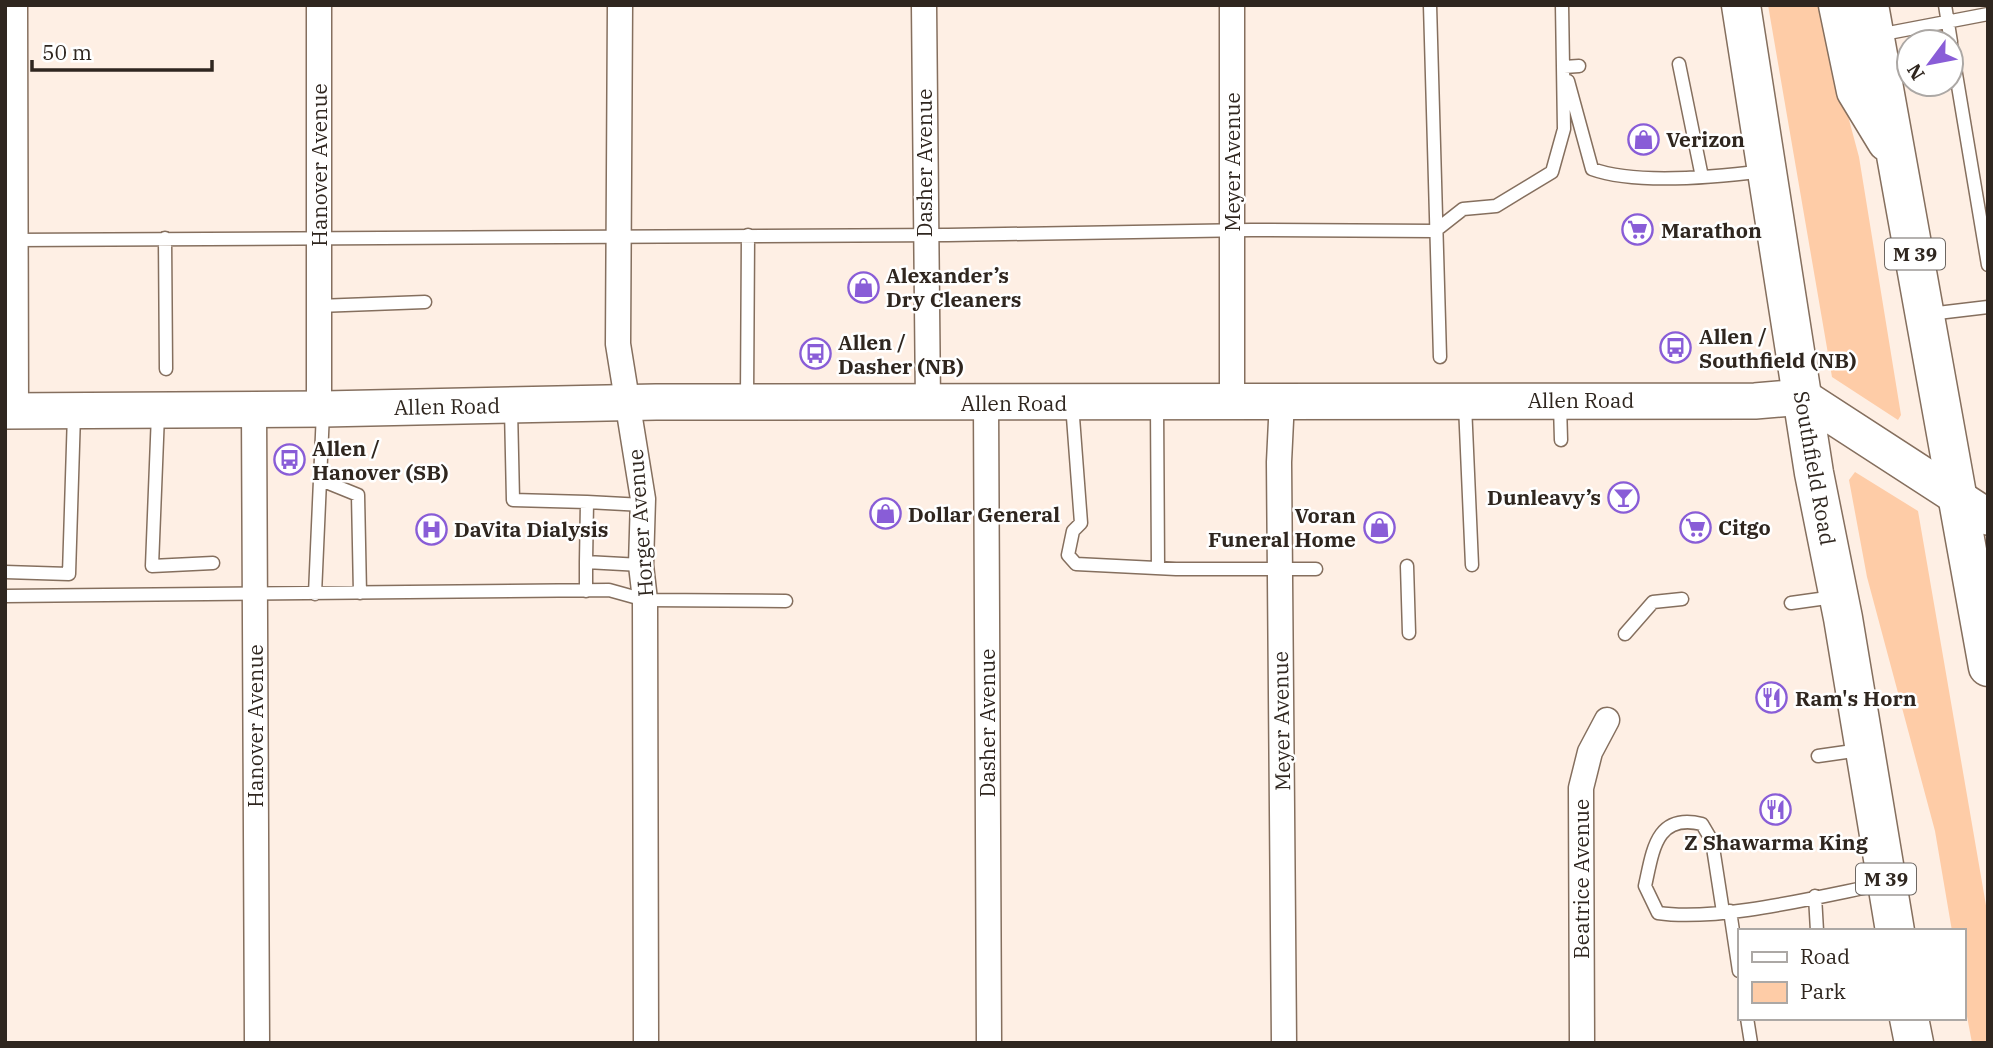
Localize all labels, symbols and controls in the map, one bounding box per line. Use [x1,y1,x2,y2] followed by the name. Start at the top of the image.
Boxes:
[32,28,212,72] scale bar
[1895,28,1965,98] north arrow
[42,38,92,66] text: 50 m
[1901,59,1930,85] text: N
[305,83,333,247] street label: Hanover Avenue
[910,89,938,237] street label: Dasher Avenue
[1218,92,1246,232] street label: Meyer Avenue
[1626,122,1660,156] shop icon: Verizon
[1666,125,1745,153] place label: Verizon
[1621,213,1655,247] supermarket icon: Marathon
[1661,216,1762,244] place label: Marathon
[1885,238,1945,270] road number: M 39
[886,261,1021,313] place label: Alexander’s Dry Cleaners
[846,270,880,304] shop icon: Alexander’s Dry Cleaners
[1699,322,1857,374] place label: Allen / Southfield (NB)
[838,328,964,380] place label: Allen / Dasher (NB)
[1659,331,1693,365] bus stop icon: Allen / Southfield (NB)
[798,337,832,371] bus stop icon: Allen / Dasher (NB)
[1528,386,1634,414] street label: Allen Road
[961,389,1067,417] street label: Allen Road
[1788,389,1842,548] street label: Southfield Road
[394,391,501,421] street label: Allen Road
[312,434,448,486] place label: Allen / Hanover (SB)
[272,443,306,477] bus stop icon: Allen / Hanover (SB)
[621,448,659,598] street label: Horger Avenue
[1607,480,1641,514] bar icon: Dunleavy’s
[1487,483,1601,511] place label: Dunleavy’s
[868,497,902,531] shop icon: Dollar General
[908,500,1060,528] place label: Dollar General
[1208,501,1356,553] place label: Voran Funeral Home
[1362,510,1396,544] shop icon: Voran Funeral Home
[1678,510,1712,544] supermarket icon: Citgo
[414,512,448,546] hospital icon: DaVita Dialysis
[1718,513,1771,541] place label: Citgo
[454,515,608,543] place label: DaVita Dialysis
[241,644,269,808] street label: Hanover Avenue
[973,649,1001,797] street label: Dasher Avenue
[1266,651,1296,791] street label: Meyer Avenue
[1755,681,1789,715] restaurant icon: Ram's Horn
[1795,684,1917,712] place label: Ram's Horn
[1759,793,1793,827] restaurant icon: Z Shawarma King
[1567,799,1595,959] street label: Beatrice Avenue
[1684,828,1869,856] place label: Z Shawarma King
[1856,864,1916,894] road number: M 39
[1738,929,1965,1020] legend
[1800,942,1850,970] text: Road
[1800,977,1847,1005] text: Park

